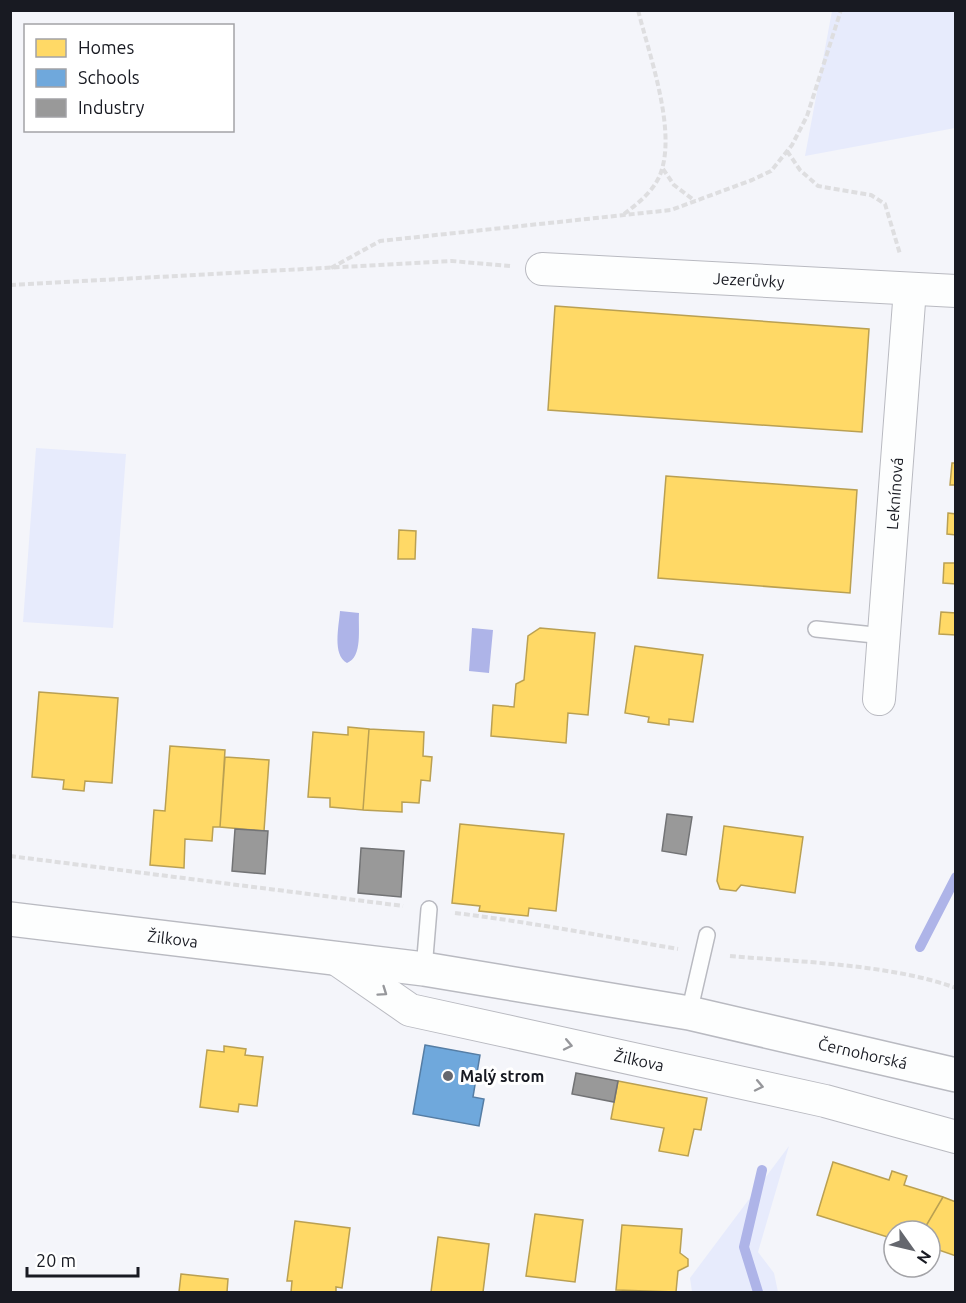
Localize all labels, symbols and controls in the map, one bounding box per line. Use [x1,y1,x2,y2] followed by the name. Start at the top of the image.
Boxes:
[24,24,234,132] legend
[78,37,135,57] text: Homes
[78,67,140,87] text: Schools
[78,97,145,117] text: Industry
[712,269,785,291] street label: Jezerůvky
[883,457,906,530] street label: Leknínová
[147,926,199,951] street label: Žilkova
[377,984,387,996] one-way arrow
[816,1033,909,1072] street label: Černohorská
[563,1037,573,1050] one-way arrow
[613,1045,666,1074] street label: Žilkova
[460,1067,544,1085] place label: Malý strom
[441,1069,455,1083] marker: Malý strom
[754,1079,764,1092] one-way arrow
[882,1219,942,1279] north arrow
[27,1240,138,1278] scale bar
[914,1247,935,1267] text: N
[36,1250,76,1270] text: 20 m

